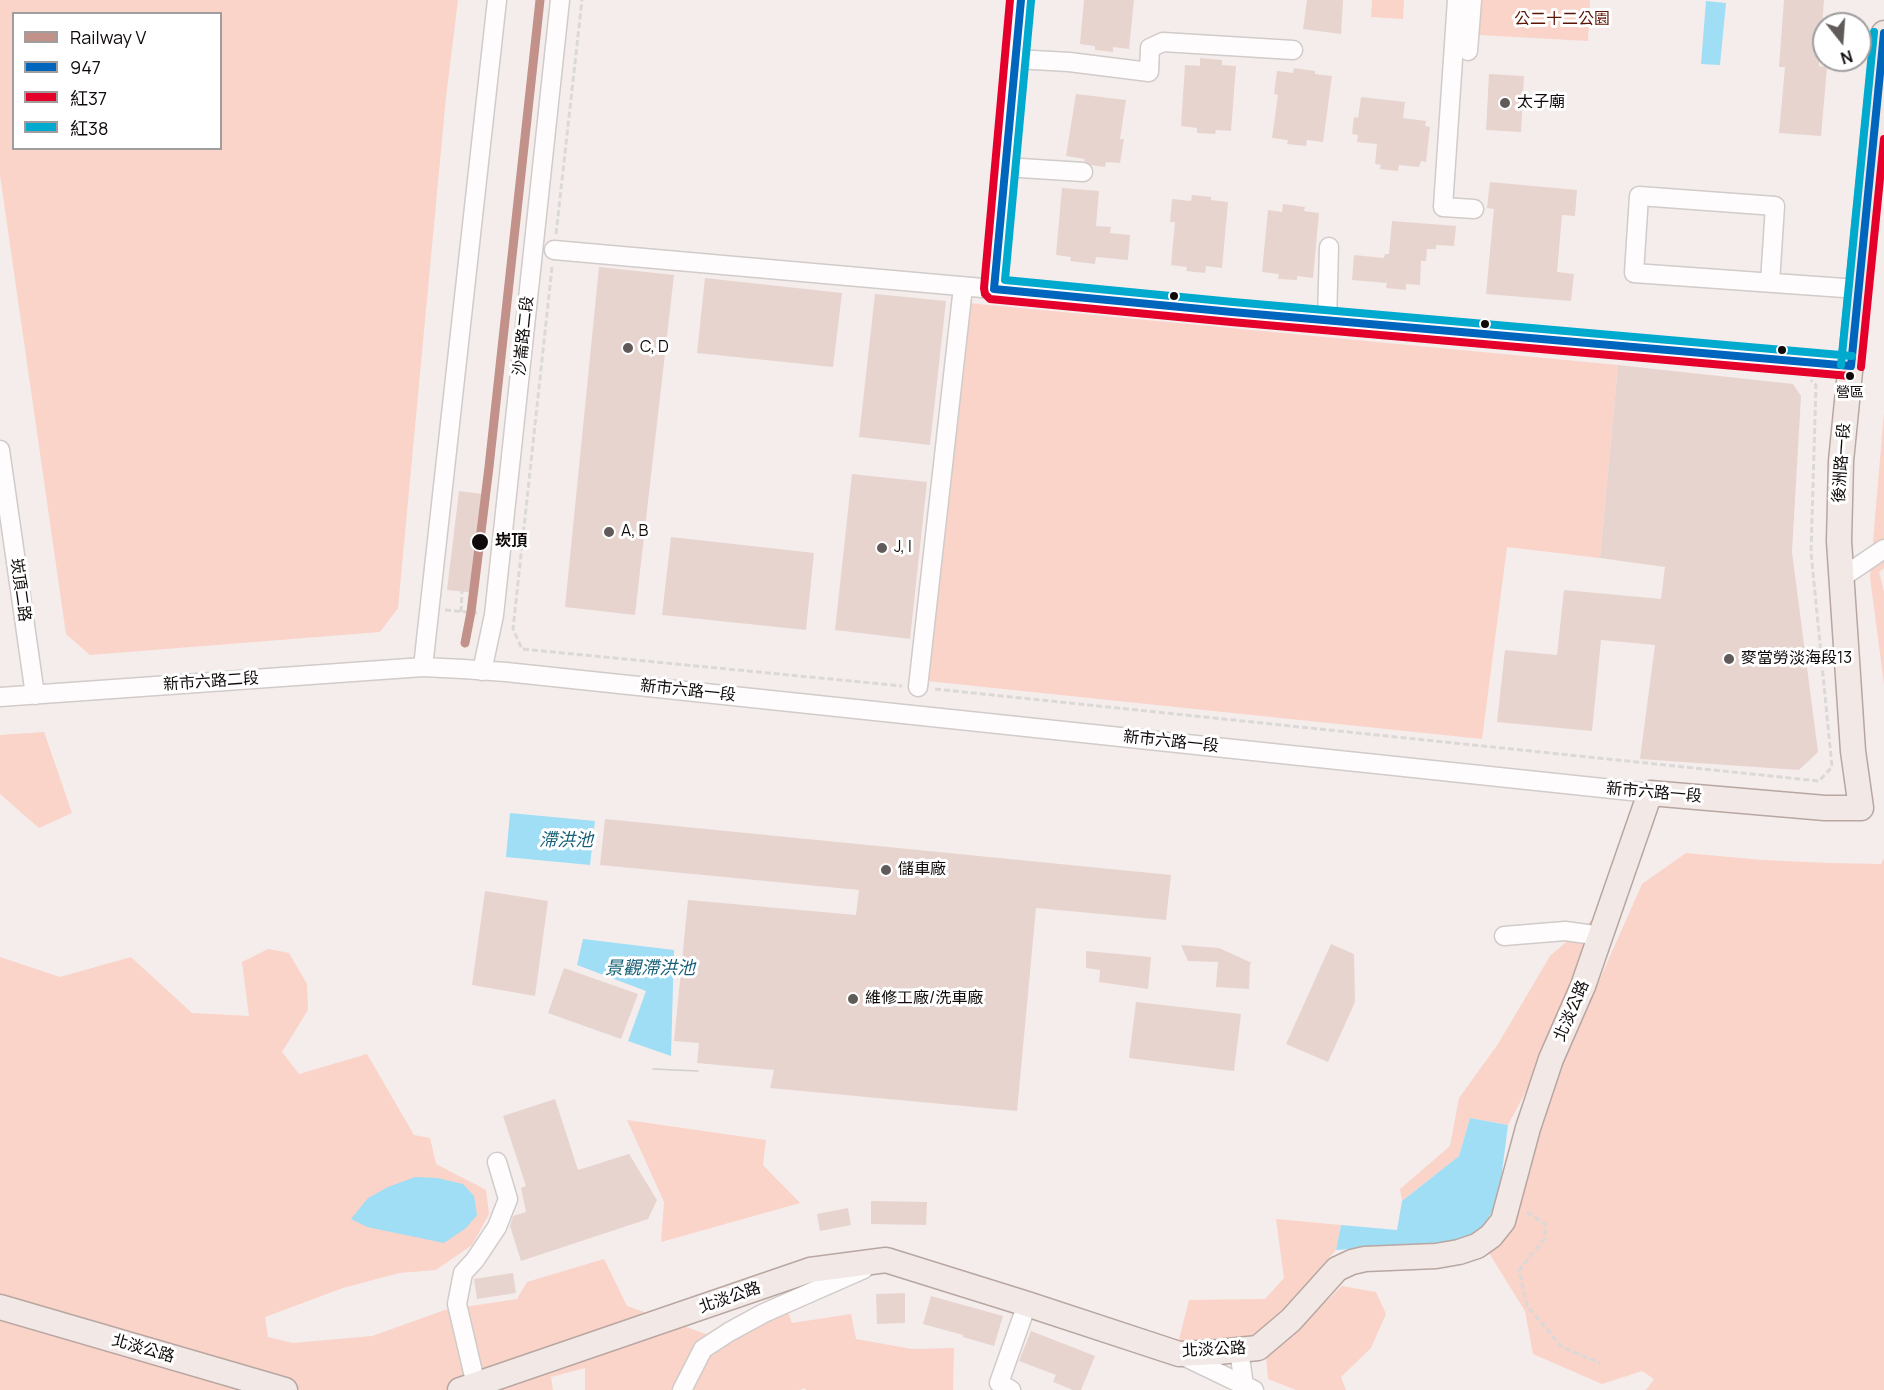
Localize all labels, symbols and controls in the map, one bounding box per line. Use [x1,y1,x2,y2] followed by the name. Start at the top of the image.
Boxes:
[1514,10,1610,30] park label: 公二十二公園
[12,12,222,150] legend
[1812,12,1872,72] north arrow
[70,25,146,49] text: Railway V
[1838,45,1855,70] text: N
[70,55,101,79] text: 947
[70,86,107,110] text: 紅37
[1517,93,1565,113] place label: 太子廟
[1498,96,1512,110] marker: 太子廟
[70,116,108,140] text: 紅38
[1168,290,1180,302] unlabelled marker
[510,295,538,377] street label: 沙崙路二段
[1479,318,1491,330] unlabelled marker
[640,338,669,358] place label: C, D
[621,341,635,355] marker: C, D
[1776,344,1788,356] unlabelled marker
[1844,370,1856,382] marker: 營區
[1836,385,1864,401] place label: 營區
[1830,422,1854,504] street label: 後洲路一段
[621,522,648,542] place label: A, B
[602,525,616,539] marker: A, B
[470,532,490,552] marker: 崁頂
[495,532,527,552] place label: 崁頂
[894,538,912,558] place label: J, I
[875,541,889,555] marker: J, I
[6,557,34,623] street label: 崁頂二路
[1741,649,1852,669] place label: 麥當勞淡海段13
[1722,652,1736,666] marker: 麥當勞淡海段13
[162,669,260,695] street label: 新市六路二段
[639,676,737,706] street label: 新市六路一段
[1122,727,1220,757] street label: 新市六路一段
[1605,779,1703,807] street label: 新市六路一段
[539,830,593,852] water label: 滯洪池
[898,860,946,880] place label: 儲車廠
[879,863,893,877] marker: 儲車廠
[605,958,695,980] water label: 景觀滯洪池
[1551,978,1593,1044] street label: 北淡公路
[865,989,983,1009] place label: 維修工廠/洗車廠
[846,992,860,1006] marker: 維修工廠/洗車廠
[697,1279,763,1317] street label: 北淡公路
[110,1331,176,1367] street label: 北淡公路
[1182,1339,1246,1361] street label: 北淡公路

